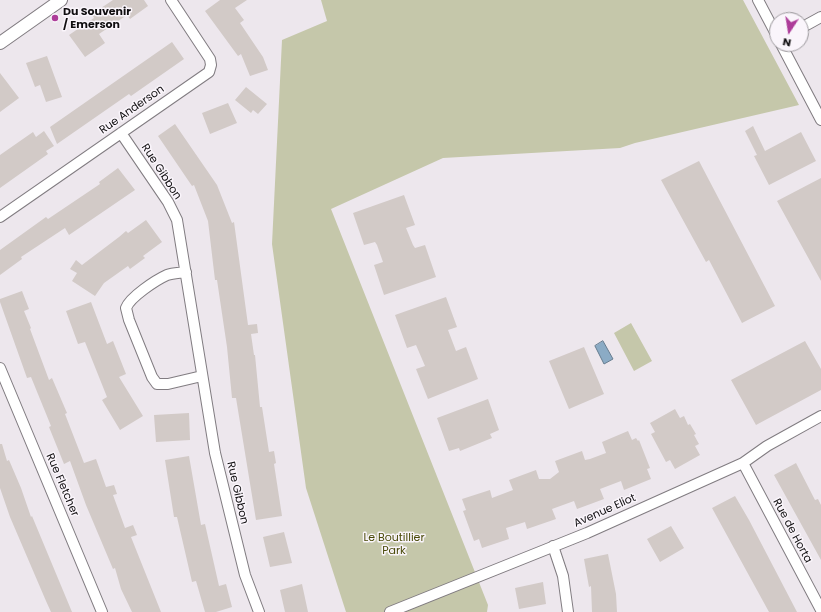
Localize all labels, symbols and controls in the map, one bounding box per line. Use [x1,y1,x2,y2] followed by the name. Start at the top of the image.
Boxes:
[63,5,131,31] place label: Du Souvenir / Emerson
[769,12,809,52] north arrow
[50,13,60,23] marker: Du Souvenir / Emerson
[781,34,792,51] text: N
[97,83,167,137] street label: Rue Anderson
[138,142,184,202] street label: Rue Gibbon
[43,451,81,519] street label: Rue Fletcher
[223,460,251,526] street label: Rue Gibbon
[572,491,638,531] street label: Avenue Eliot
[770,497,814,565] street label: Rue de Horta
[363,531,425,557] park label: Le Boutillier Park

